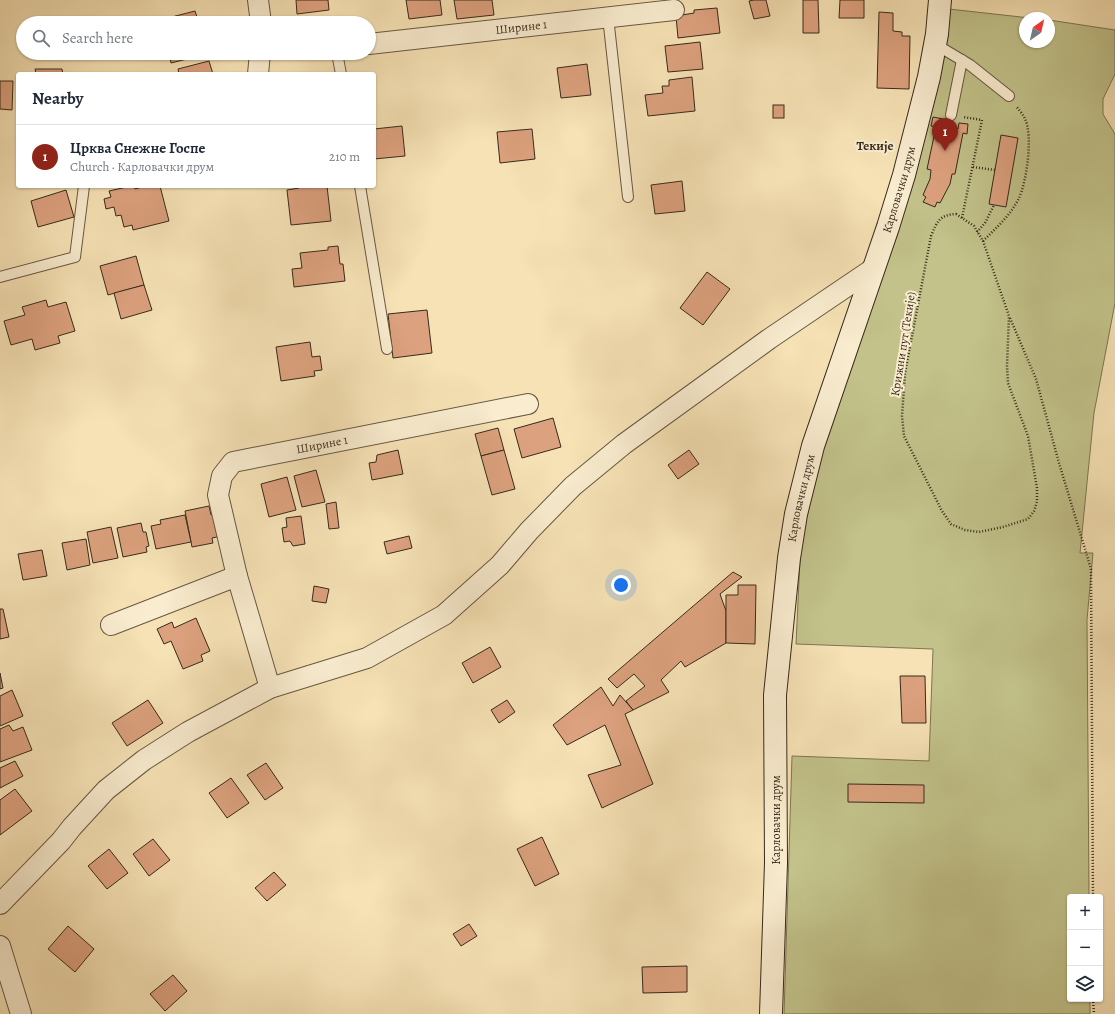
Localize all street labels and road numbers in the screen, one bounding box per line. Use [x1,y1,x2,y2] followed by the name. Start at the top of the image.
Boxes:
[494,16,548,38] street label: Ширине 1
[879,144,919,235] street label: Карловачки друм
[887,291,919,397] street label: Крижни пут (Текије)
[295,432,349,457] street label: Ширине 1
[784,452,819,543] street label: Карловачки друм
[768,775,784,865] street label: Карловачки друм

